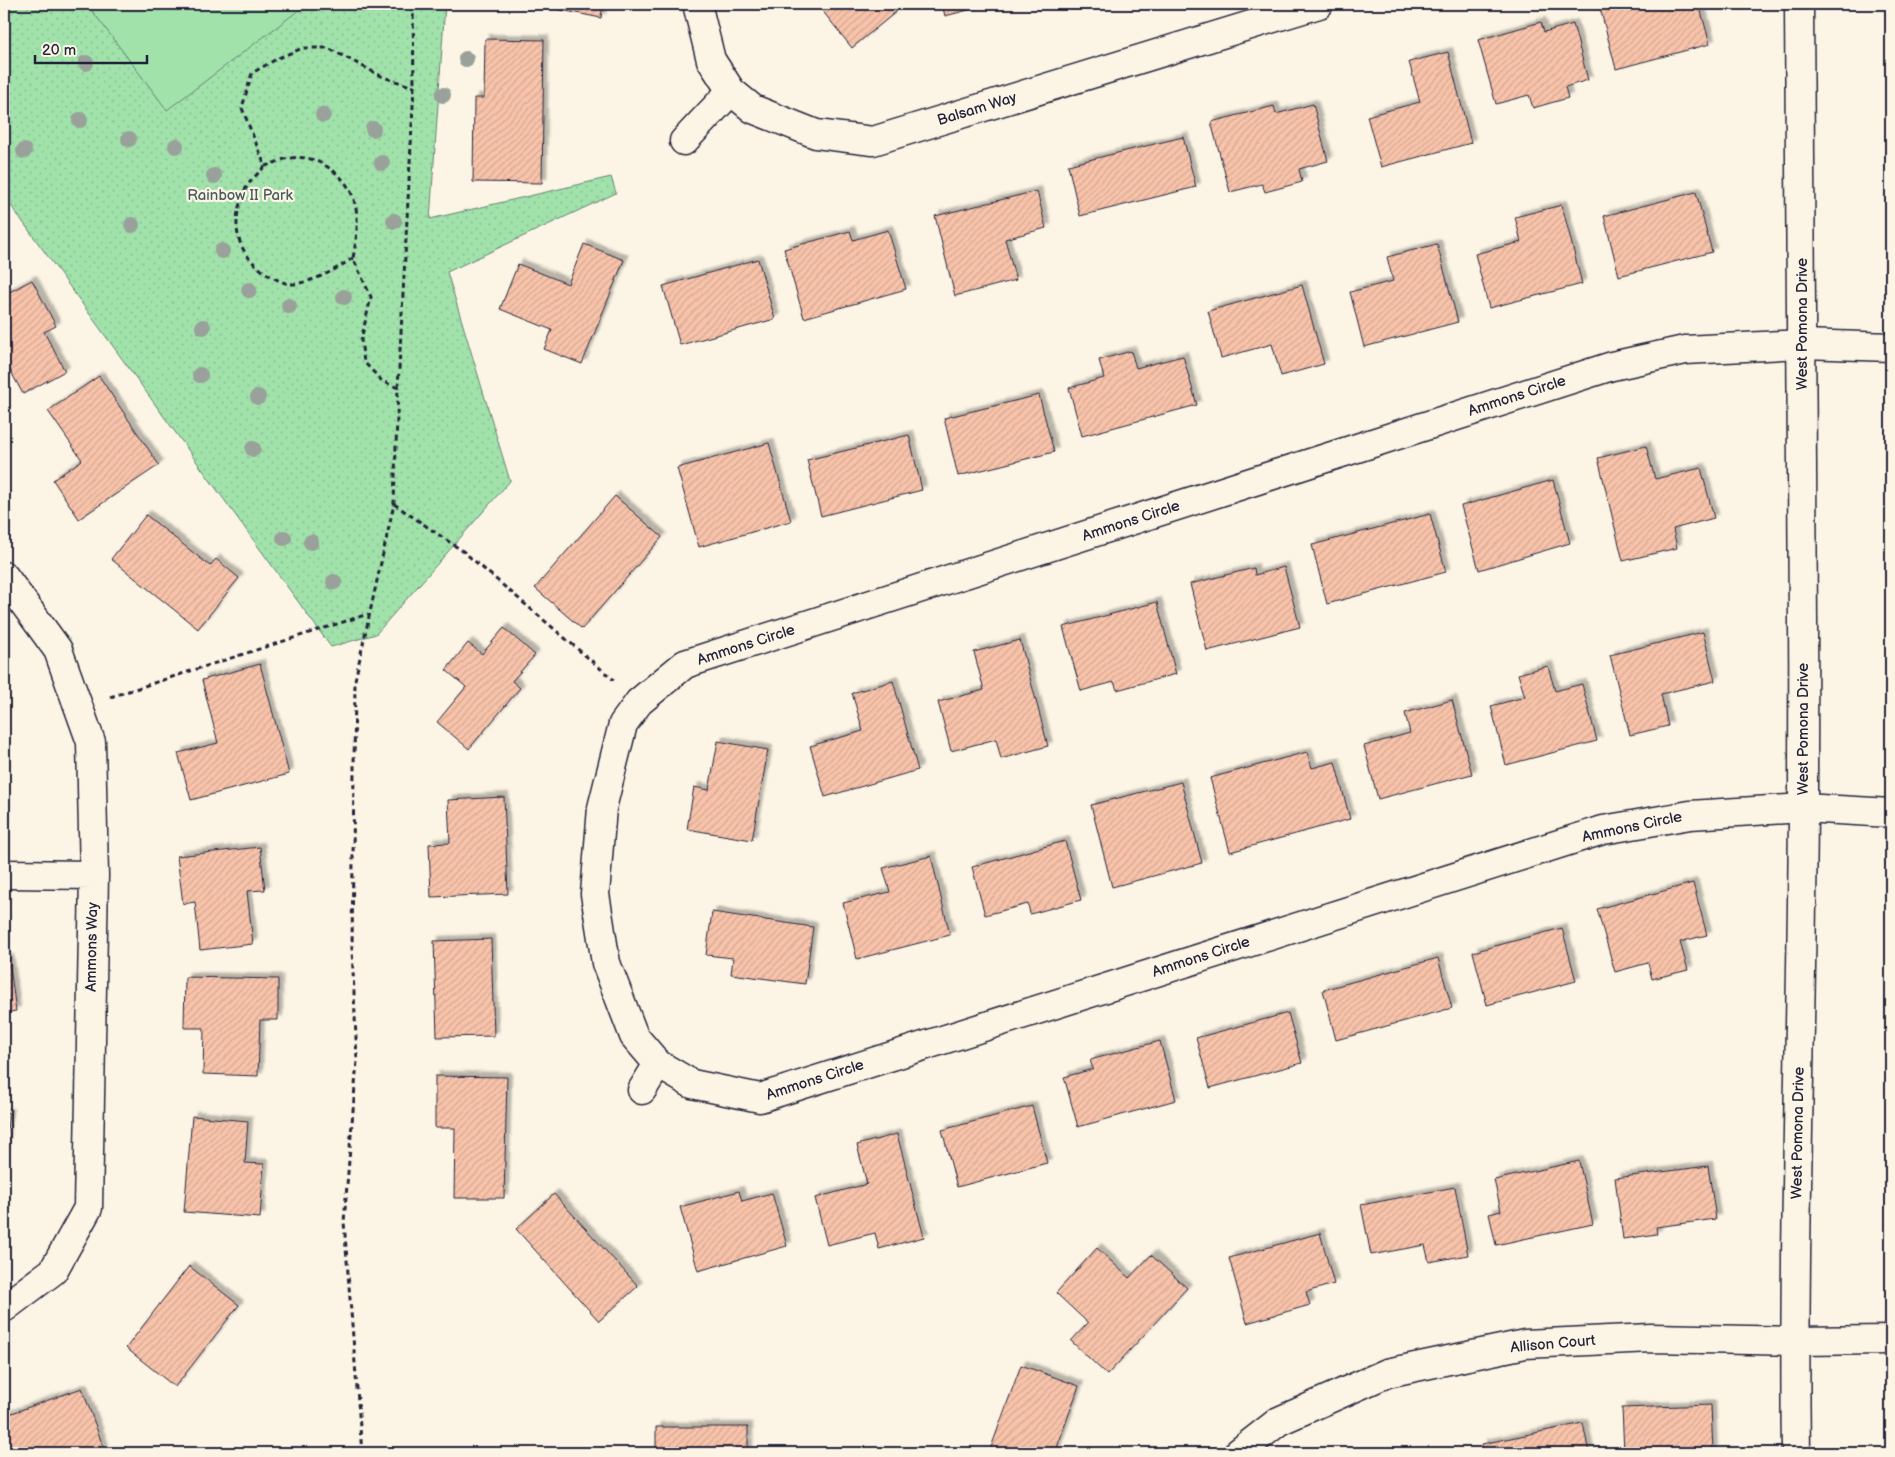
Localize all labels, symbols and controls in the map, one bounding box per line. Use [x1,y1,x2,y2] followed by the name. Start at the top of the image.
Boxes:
[35,32,148,64] scale bar
[42,41,76,60] text: 20 m
[935,88,1019,130] street label: Balsam Way
[187,186,293,205] park label: Rainbow II Park
[1793,258,1812,390] street label: West Pomona Drive
[1466,371,1568,421] street label: Ammons Circle
[1080,496,1182,546] street label: Ammons Circle
[695,620,797,670] street label: Ammons Circle
[1794,663,1813,795] street label: West Pomona Drive
[1580,807,1684,847] street label: Ammons Circle
[82,902,102,992] street label: Ammons Way
[1150,932,1252,982] street label: Ammons Circle
[764,1055,866,1105] street label: Ammons Circle
[1787,1067,1809,1199] street label: West Pomona Drive
[1510,1331,1597,1357] street label: Allison Court

